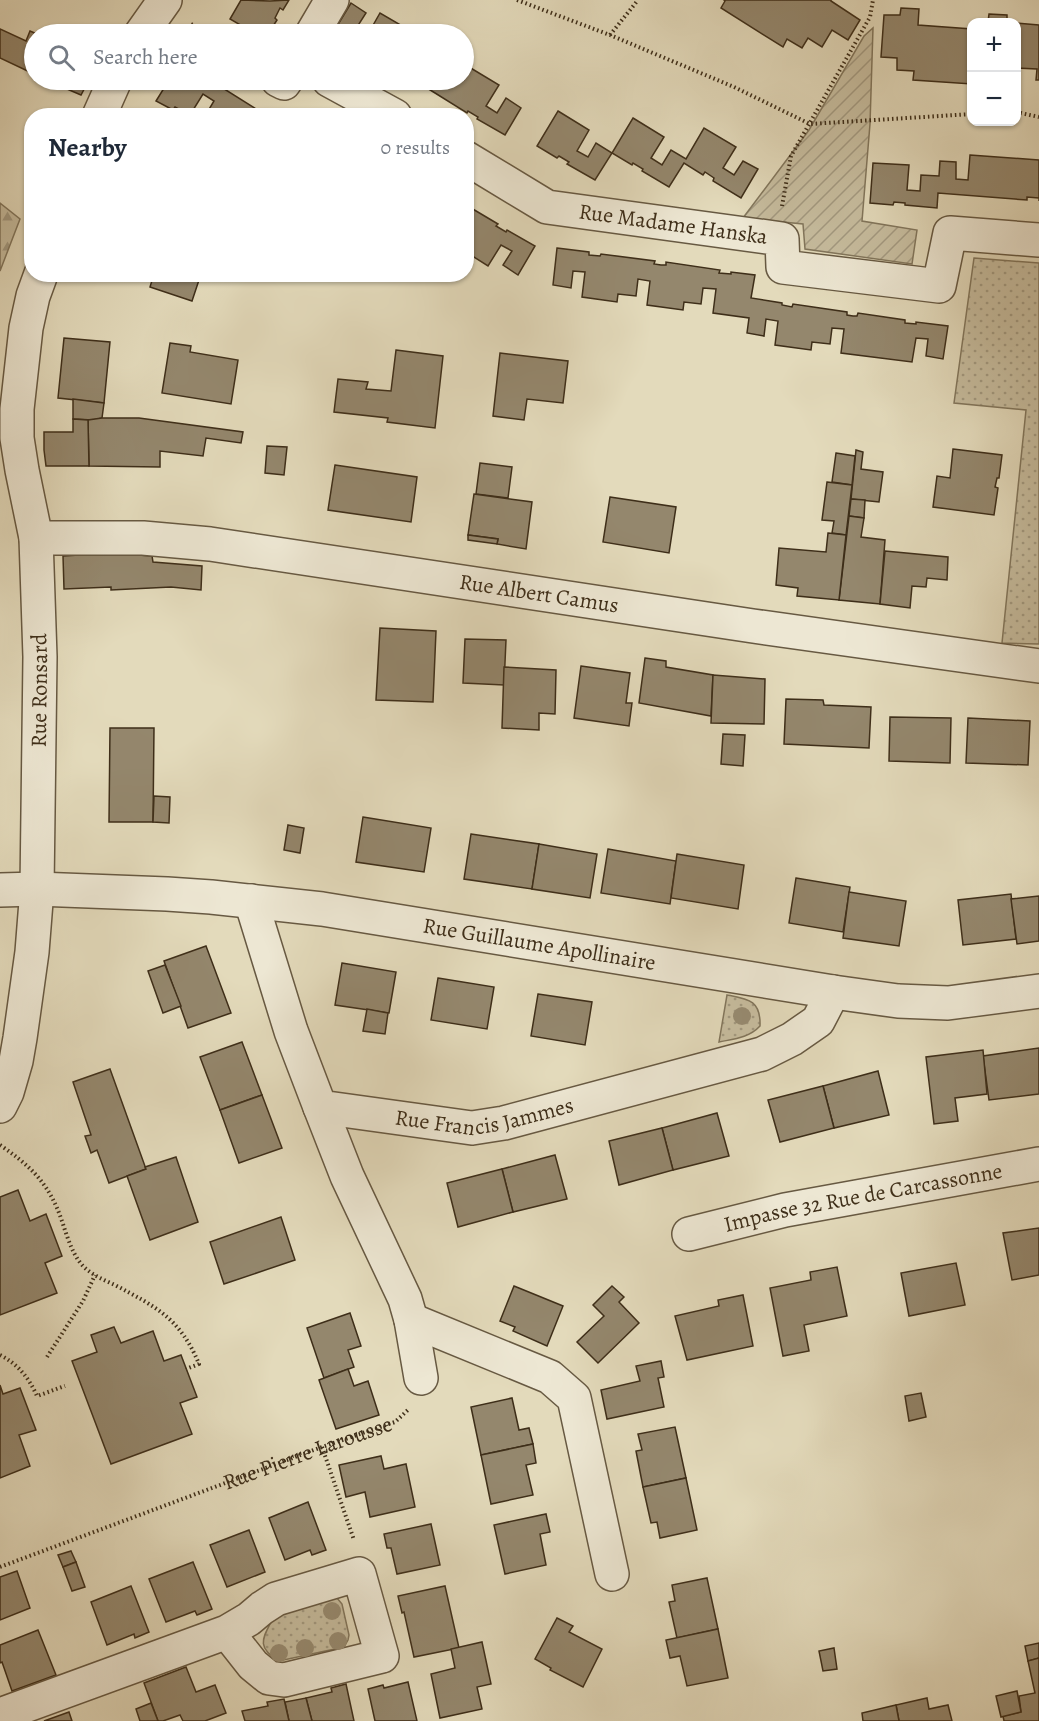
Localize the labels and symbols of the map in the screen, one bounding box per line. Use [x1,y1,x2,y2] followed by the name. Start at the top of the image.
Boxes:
[577,196,770,252] street label: Rue Madame Hanska
[457,567,621,621] street label: Rue Albert Camus
[24,633,55,747] street label: Rue Ronsard
[421,911,658,978] street label: Rue Guillaume Apollinaire
[393,1090,577,1143] street label: Rue Francis Jammes
[721,1156,1005,1240] street label: Impasse 32 Rue de Carcassonne
[219,1409,396,1498] street label: Rue Pierre Larousse

